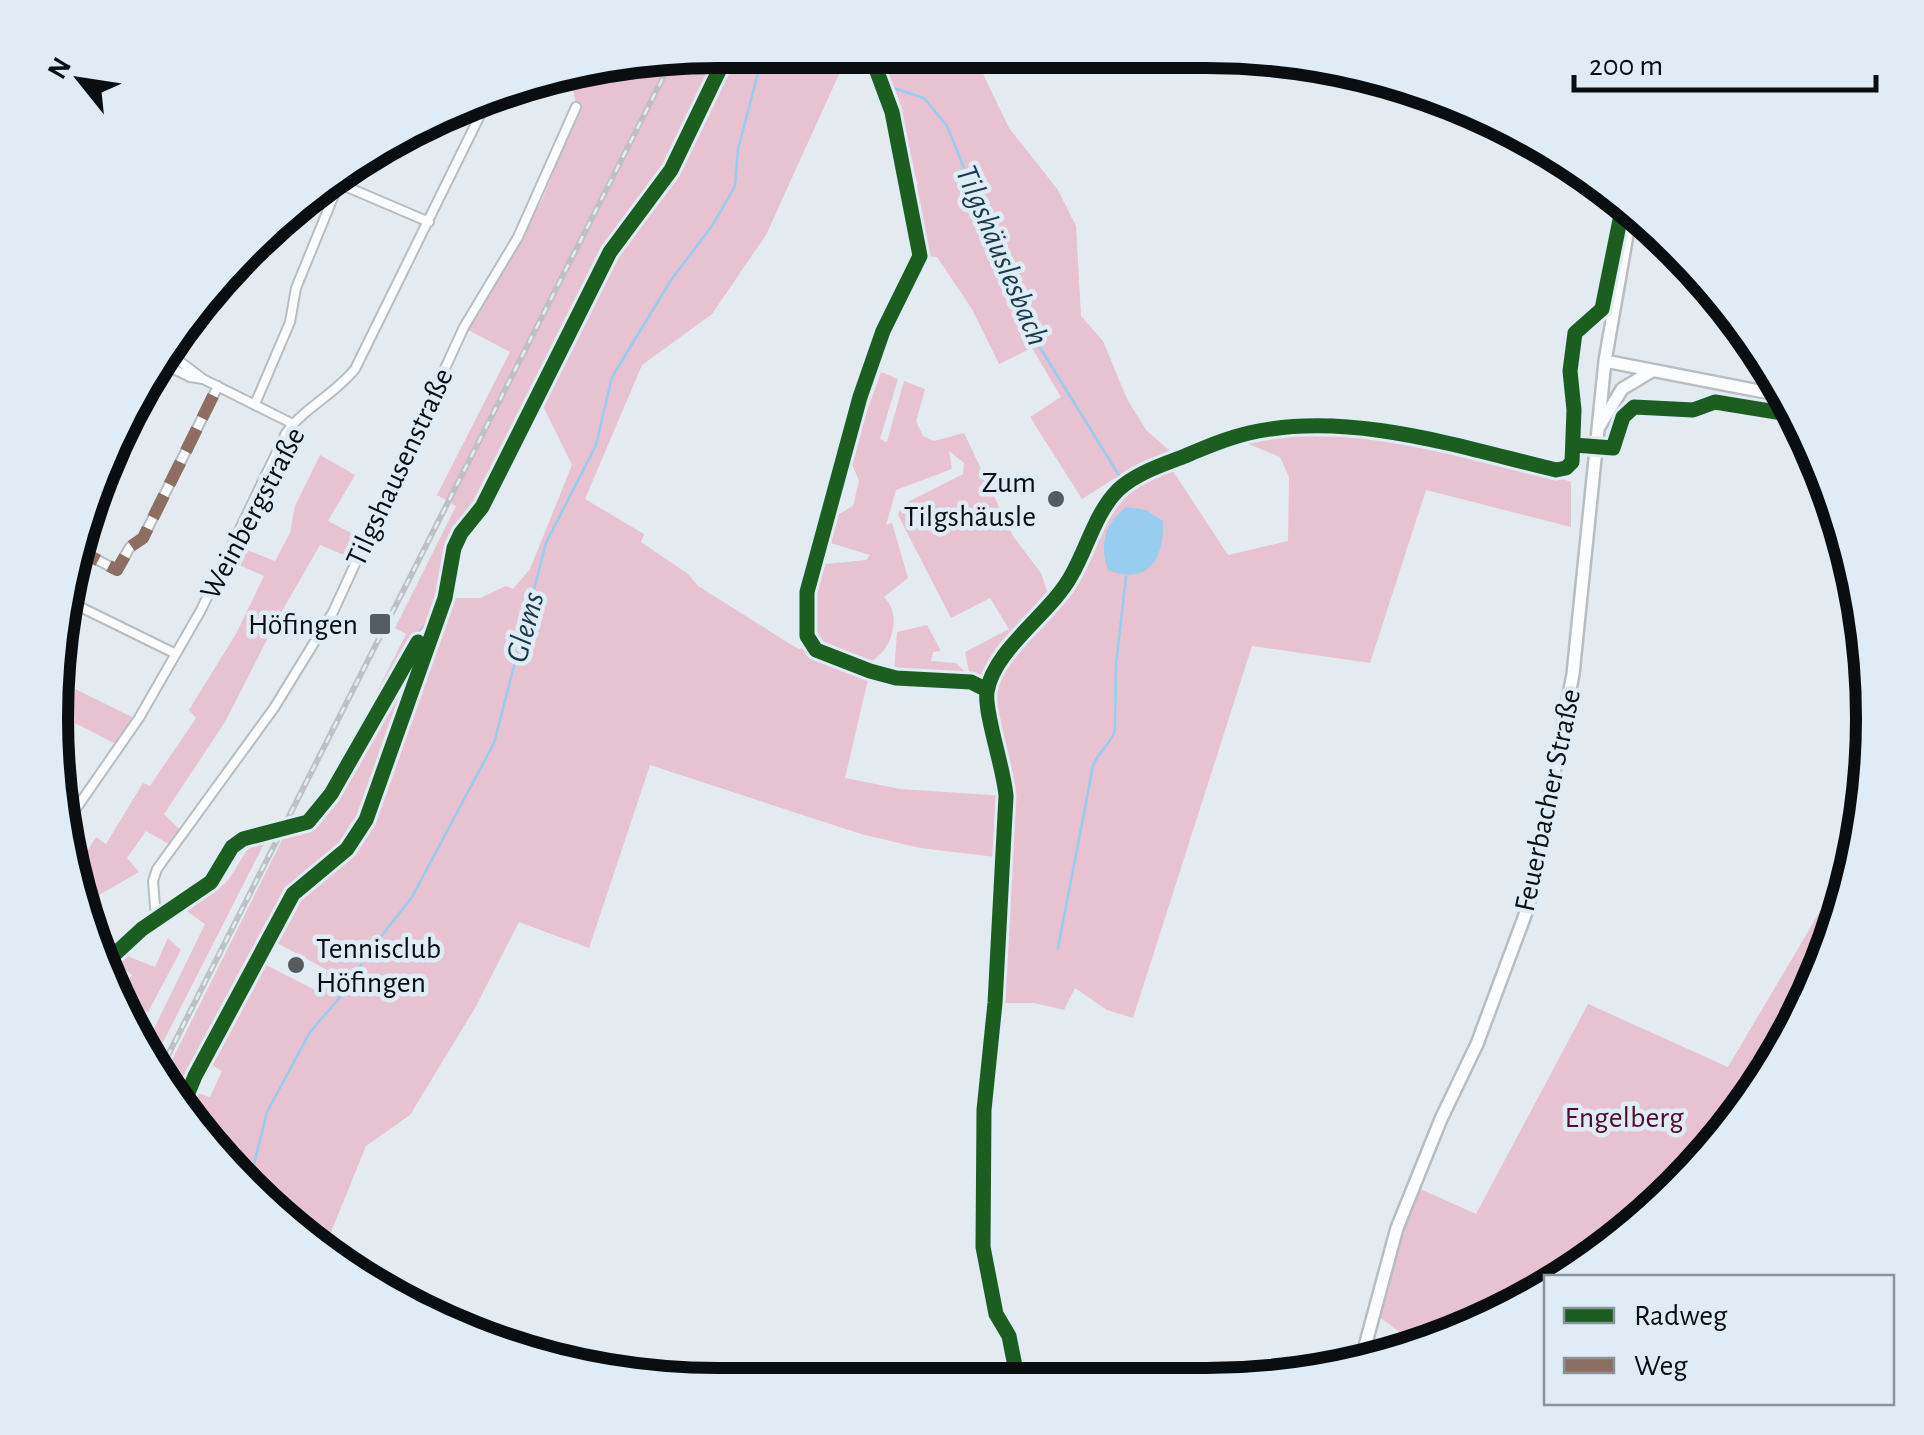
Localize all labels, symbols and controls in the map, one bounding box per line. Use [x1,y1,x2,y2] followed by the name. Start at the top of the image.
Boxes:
[30,30,130,130] north arrow
[1574,30,1876,92] scale bar
[1589,51,1663,81] text: 200 m
[43,53,77,84] text: N
[950,161,1054,350] water label: Tilgshäuslesbach
[341,364,459,571] street label: Tilgshausenstraße
[195,423,311,604] street label: Weinbergstraße
[904,468,1036,532] place label: Zum Tilgshäusle
[1045,488,1067,510] marker: Zum Tilgshäusle
[500,589,550,666] water label: Glems
[248,610,358,640] place label: Höfingen
[367,611,393,637] marker: Höfingen
[1510,686,1586,914] street label: Feuerbacher Straße
[316,934,441,998] place label: Tennisclub Höfingen
[285,954,307,976] marker: Tennisclub Höfingen
[1564,1103,1684,1133] park label: Engelberg
[1544,1275,1894,1405] legend
[1634,1301,1728,1331] text: Radweg
[1634,1351,1688,1381] text: Weg

